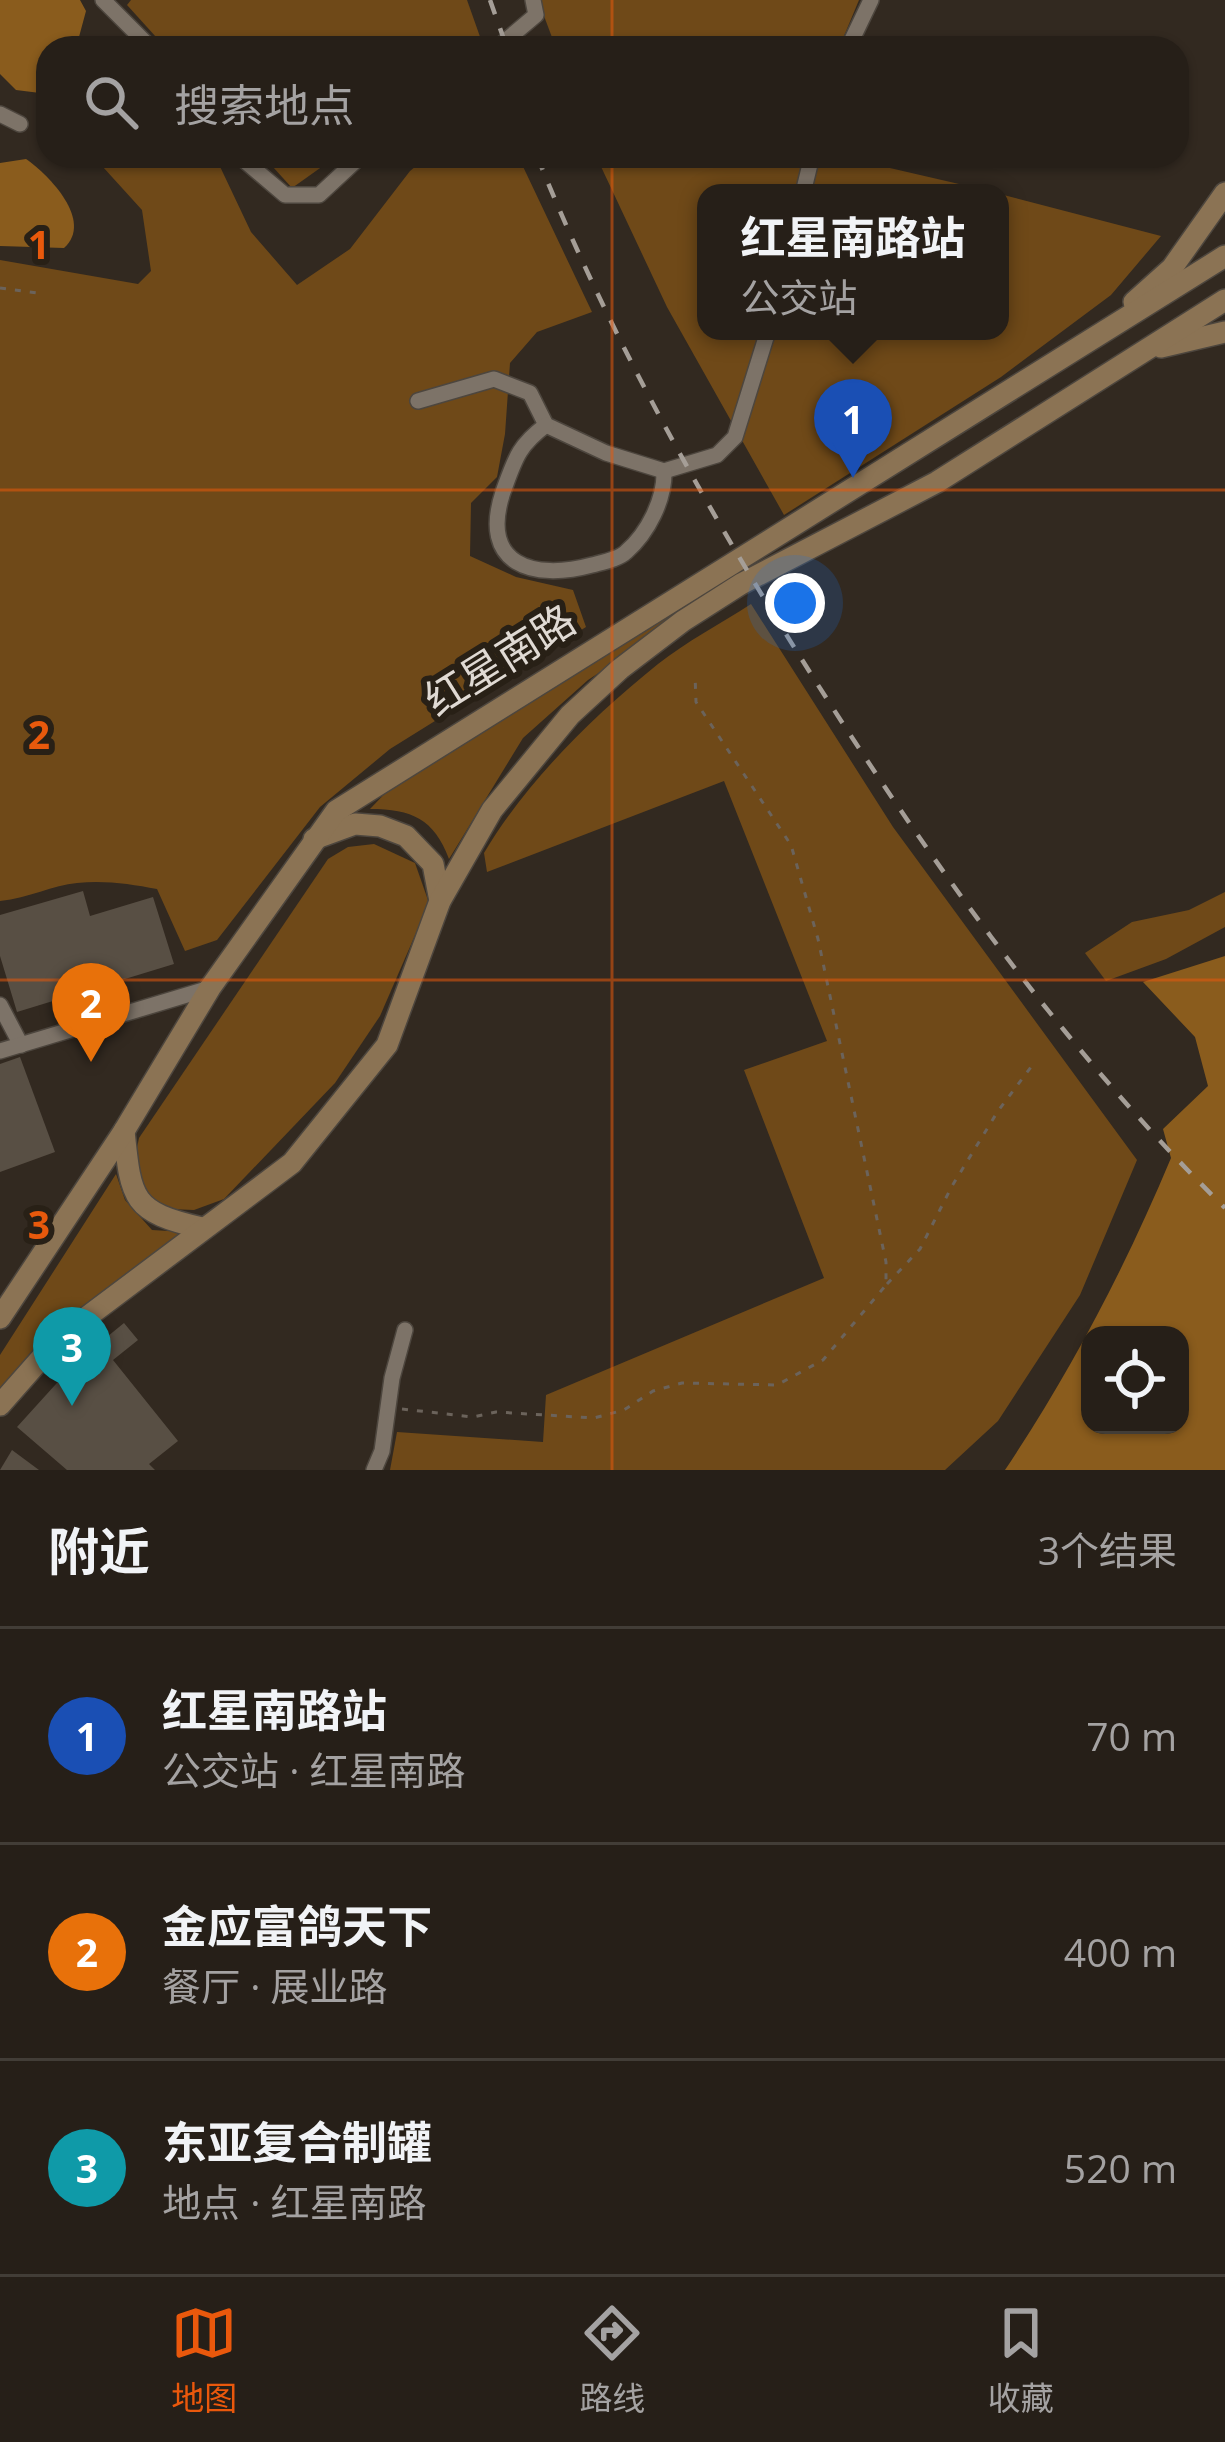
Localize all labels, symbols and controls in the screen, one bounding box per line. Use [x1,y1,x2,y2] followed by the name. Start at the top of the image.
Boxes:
[36,36,1189,168] search box
[78,69,144,135] icon: search
[174,74,354,135] text: 搜索地点
[697,184,1009,340] popup
[740,206,966,267] text: 红星南路站
[28,217,50,270] text: 1
[740,270,858,323] text: 公交站
[814,379,892,478] pin: 1
[765,573,825,633] your location
[413,590,586,727] street label: 红星南路
[28,707,50,760] text: 2
[52,963,130,1062] pin: 2
[28,1197,50,1250] text: 3
[33,1307,111,1406] pin: 3
[1081,1326,1189,1434] map controls
[1081,1326,1189,1434] button: locate
[48,1515,150,1585] text: 附近
[1038,1523,1177,1576] text: 3个结果
[162,1679,387,1740] text: 红星南路站
[76,1709,98,1762] text: 1
[1086,1709,1177,1762] text: 70 m
[162,1743,466,1796] text: 公交站 · 红星南路
[162,1895,432,1956] text: 金应富鸽天下
[76,1925,98,1978] text: 2
[1064,1925,1177,1978] text: 400 m
[162,1959,388,2012] text: 餐厅 · 展业路
[162,2111,432,2172] text: 东亚复合制罐
[76,2141,98,2194] text: 3
[1064,2141,1177,2194] text: 520 m
[162,2175,427,2228] text: 地点 · 红星南路
[171,2300,237,2420] tab: 地图
[579,2300,645,2420] tab: 路线
[988,2300,1054,2420] tab: 收藏

